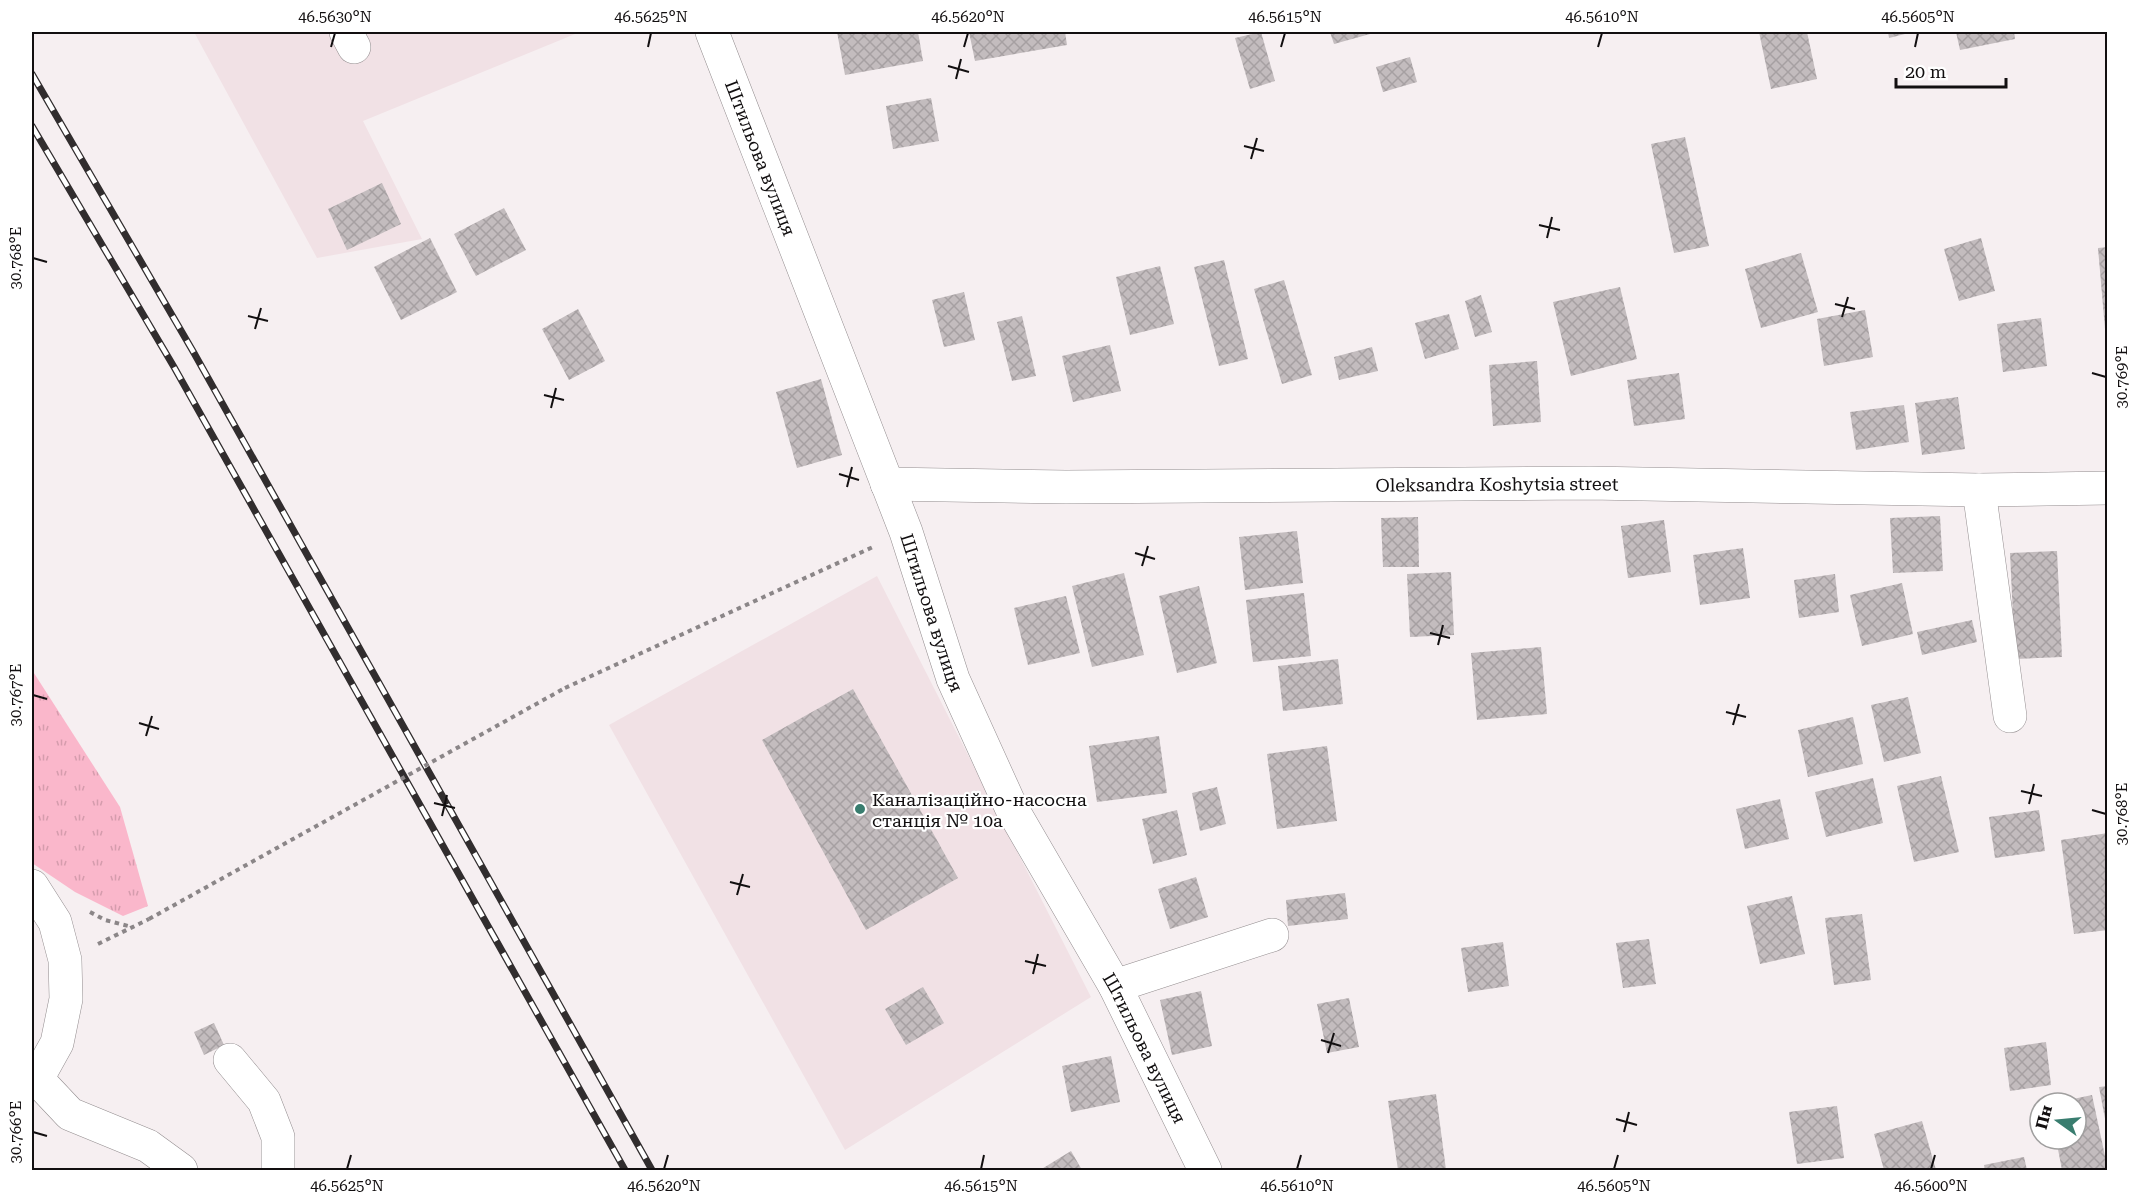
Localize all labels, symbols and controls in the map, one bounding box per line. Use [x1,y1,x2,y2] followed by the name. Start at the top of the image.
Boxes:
[298,8,372,26] text: 46.5630°N
[614,8,688,26] text: 46.5625°N
[931,8,1005,26] text: 46.5620°N
[1248,8,1322,26] text: 46.5615°N
[1565,8,1639,26] text: 46.5610°N
[1881,8,1955,26] text: 46.5605°N
[1896,51,2006,89] scale bar
[1905,61,1946,82] text: 20 m
[721,77,801,239] street label: Штильова вулиця
[7,227,25,289] text: 30.768°E
[2113,346,2131,408] text: 30.769°E
[1375,472,1619,495] street label: Oleksandra Koshytsia street
[897,531,968,695] street label: Штильова вулиця
[7,664,25,726] text: 30.767°E
[2113,783,2131,845] text: 30.768°E
[872,789,1087,831] place label: Каналізаційно-насосна станція № 10а
[853,802,867,816] marker: Каналізаційно-насосна станція № 10а
[1099,969,1191,1127] street label: Штильова вулиця
[2028,1091,2088,1151] north arrow
[7,1101,25,1163] text: 30.766°E
[2032,1103,2056,1131] text: Пн
[310,1177,384,1195] text: 46.5625°N
[627,1177,701,1195] text: 46.5620°N
[944,1177,1018,1195] text: 46.5615°N
[1260,1177,1334,1195] text: 46.5610°N
[1577,1177,1651,1195] text: 46.5605°N
[1894,1177,1968,1195] text: 46.5600°N

